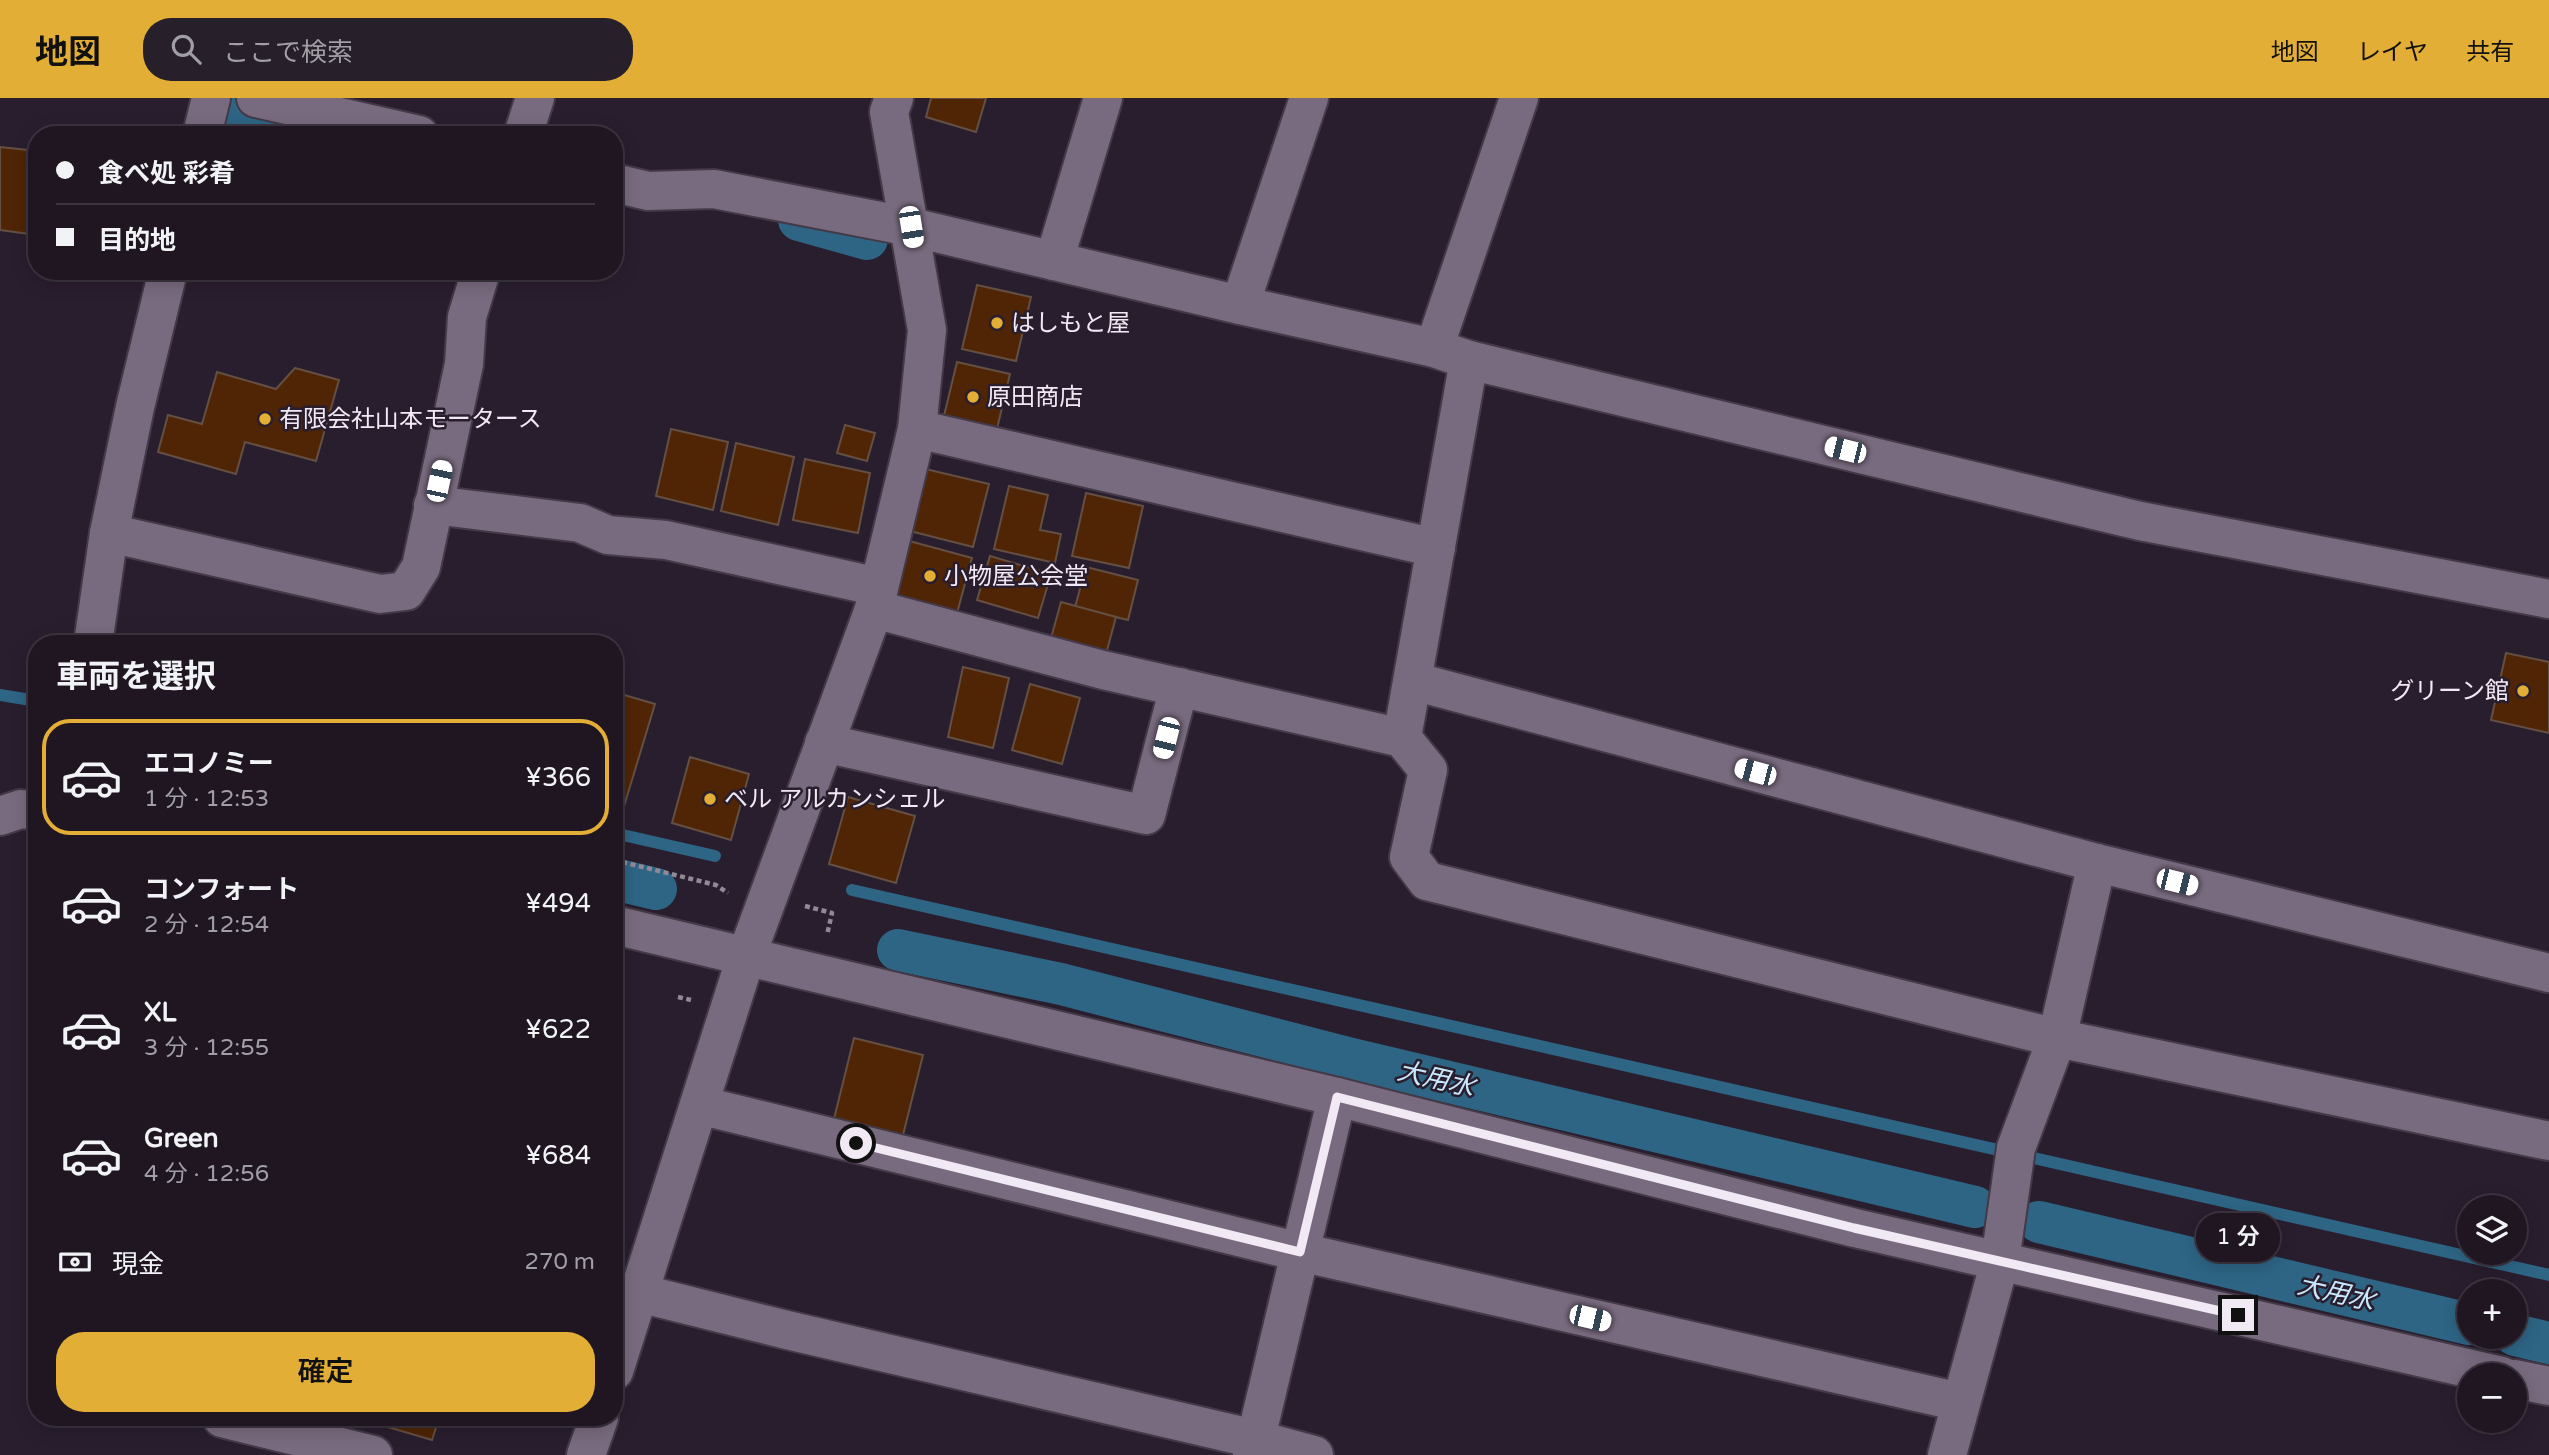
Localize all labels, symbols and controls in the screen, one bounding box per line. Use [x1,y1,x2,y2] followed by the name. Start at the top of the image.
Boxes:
[143,18,633,81] search box
[167,30,205,68] icon: search
[35,33,101,72] text: 地図
[223,37,353,68] text: ここで検索
[2271,38,2319,67] text: 地図
[2357,38,2428,67] text: レイヤ
[2466,38,2514,67] text: 共有
[98,158,235,189] text: 食べ処 彩肴
[898,205,925,249] car
[98,225,176,256] text: 目的地
[1011,309,1131,338] place label: はしもと屋
[989,315,1005,331] marker: はしもと屋
[987,383,1083,412] place label: 原田商店
[965,389,981,405] marker: 原田商店
[279,405,542,434] place label: 有限会社山本モータース
[257,411,273,427] marker: 有限会社山本モータース
[1823,435,1868,465] car
[425,458,454,504] car
[944,562,1088,591] place label: 小物屋公会堂
[922,568,938,584] marker: 小物屋公会堂
[56,658,216,696] text: 車両を選択
[2390,677,2509,706] place label: グリーン館
[2515,683,2531,699] marker: グリーン館
[1151,715,1182,761] car
[60,746,123,809] icon: car
[144,748,274,779] text: エコノミー
[1732,756,1779,788] car
[525,762,591,793] text: ¥366
[144,785,269,813] text: 1 分 · 12:53
[724,785,945,814] place label: ベル アルカンシェル
[702,791,718,807] marker: ベル アルカンシェル
[2155,867,2200,897] car
[60,872,123,935] icon: car
[144,874,299,905] text: コンフォート
[525,888,591,919] text: ¥494
[144,911,269,939] text: 2 分 · 12:54
[144,997,176,1028] text: XL
[60,998,123,1061] icon: car
[525,1014,591,1045] text: ¥622
[144,1034,269,1062] text: 3 分 · 12:55
[1395,1055,1480,1104] water label: 大用水
[144,1123,219,1154] text: Green
[60,1124,123,1187] icon: car
[840,1127,872,1159] route start
[525,1140,591,1171] text: ¥684
[144,1160,269,1188] text: 4 分 · 12:56
[2457,1195,2527,1433] map controls
[2457,1195,2527,1265] button: layers
[2196,1214,2280,1262] callout: 1 分
[2216,1223,2260,1251] text: 1 分
[56,1243,94,1281] icon: cash
[525,1248,595,1276] text: 270 m
[112,1249,164,1280] text: 現金
[2295,1269,2380,1318] water label: 大用水
[2457,1279,2527,1349] button: +
[2222,1299,2254,1331] route end
[1568,1303,1613,1333] car
[56,1332,595,1412] button: 確定
[2457,1363,2527,1433] button: −

